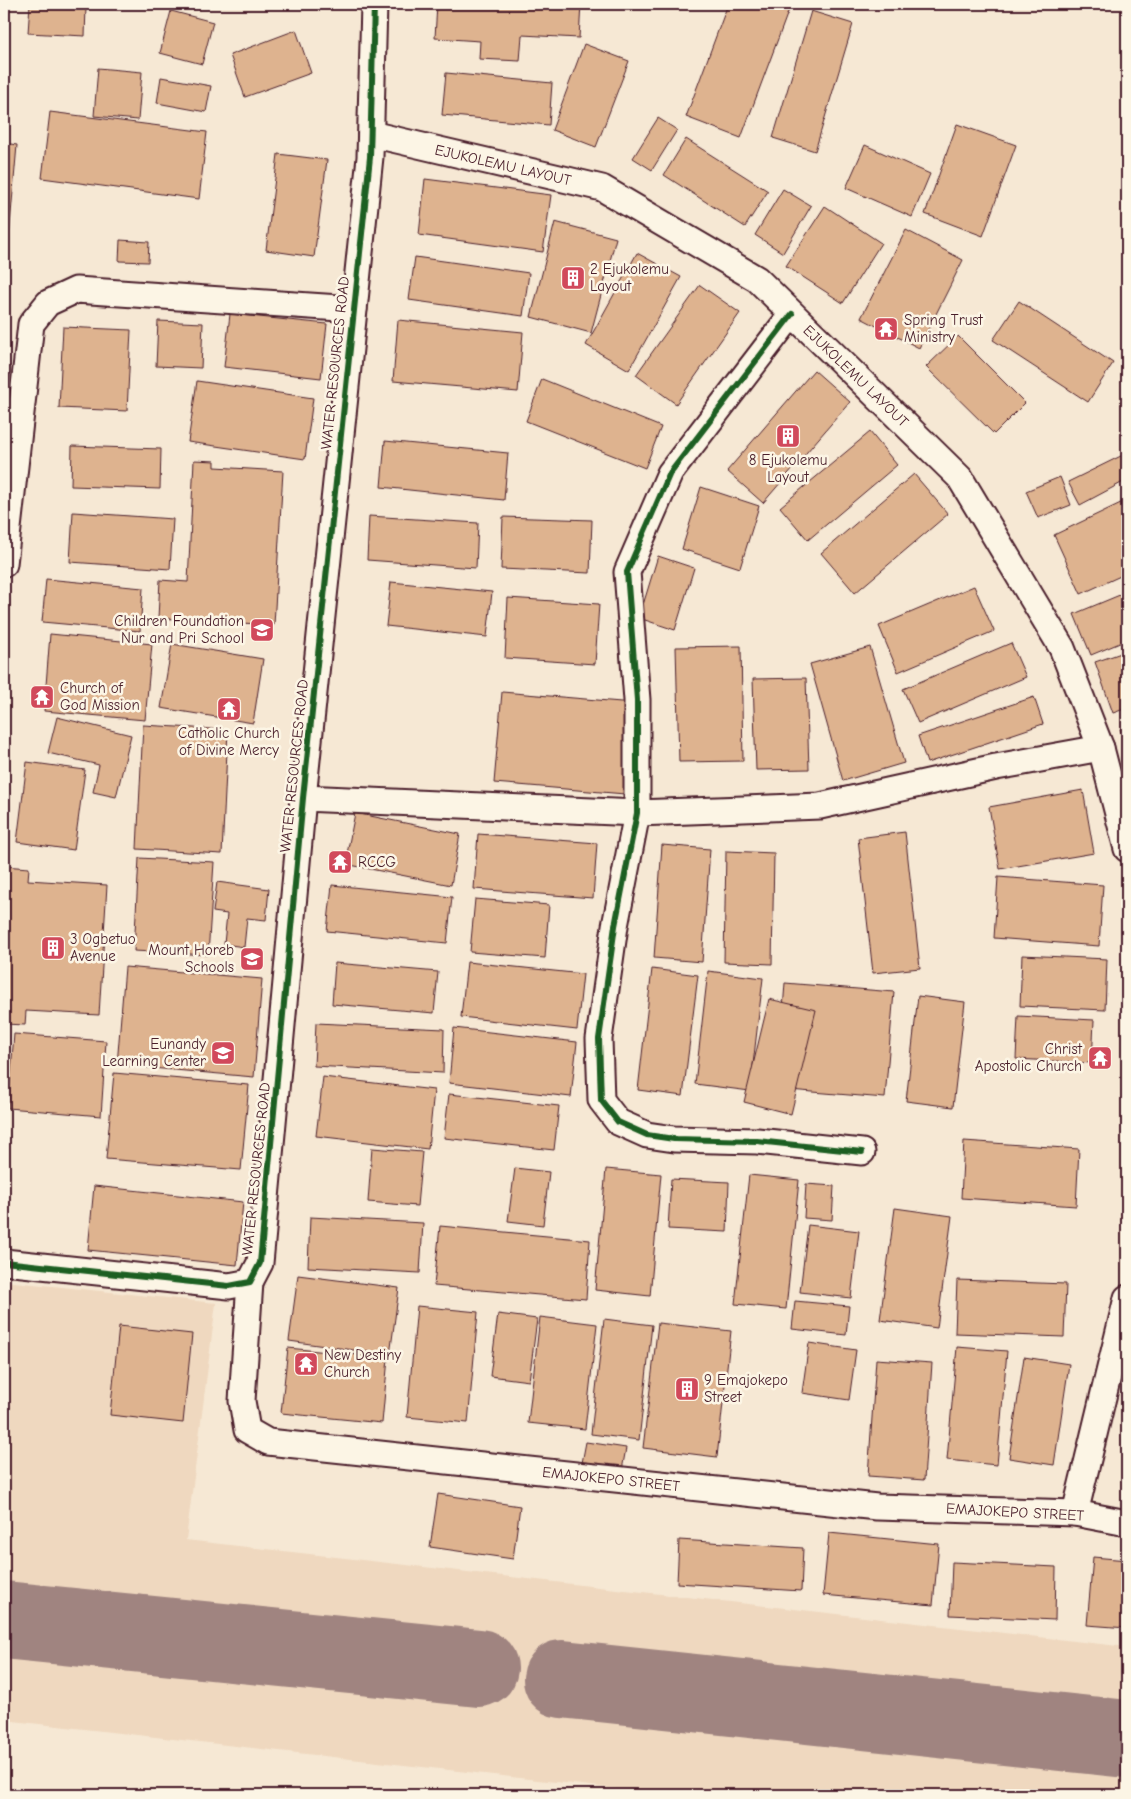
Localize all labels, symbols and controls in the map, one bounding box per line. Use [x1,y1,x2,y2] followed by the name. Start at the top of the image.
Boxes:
[433,141,573,189] street label: EJUKOLEMU LAYOUT
[590,260,669,295] place label: 2 Ejukolemu Layout
[560,265,586,291] building icon: 2 Ejukolemu Layout
[317,275,353,451] street label: WATER RESOURCES ROAD
[904,311,984,346] place label: Spring Trust Ministry
[873,316,899,342] temple icon: Spring Trust Ministry
[800,321,913,431] street label: EJUKOLEMU LAYOUT
[775,423,801,449] building icon: 8 Ejukolemu Layout
[749,451,827,486] place label: 8 Ejukolemu Layout
[114,612,244,647] place label: Children Foundation Nur and Pri School
[249,617,275,643] school or university icon: Children Foundation Nur and Pri School
[276,678,312,854] street label: WATER RESOURCES ROAD
[60,679,140,714] place label: Church of God Mission
[29,684,55,710] temple icon: Church of God Mission
[216,696,242,722] temple icon: Catholic Church of Divine Mercy
[178,724,280,759] place label: Catholic Church of Divine Mercy
[327,849,353,875] temple icon: RCCG
[358,853,396,871] place label: RCCG
[70,930,136,965] place label: 3 Ogbetuo Avenue
[40,935,66,961] building icon: 3 Ogbetuo Avenue
[148,941,234,976] place label: Mount Horeb Schools
[239,946,265,972] school or university icon: Mount Horeb Schools
[102,1035,206,1070] place label: Eunandy Learning Center
[210,1040,236,1066] school or university icon: Eunandy Learning Center
[975,1040,1083,1075] place label: Christ Apostolic Church
[1087,1045,1113,1071] temple icon: Christ Apostolic Church
[238,1081,274,1257] street label: WATER RESOURCES ROAD
[324,1346,402,1381] place label: New Destiny Church
[293,1351,319,1377] temple icon: New Destiny Church
[704,1371,788,1406] place label: 9 Emajokepo Street
[674,1376,700,1402] building icon: 9 Emajokepo Street
[541,1463,681,1495] street label: EMAJOKEPO STREET
[945,1499,1085,1525] street label: EMAJOKEPO STREET

